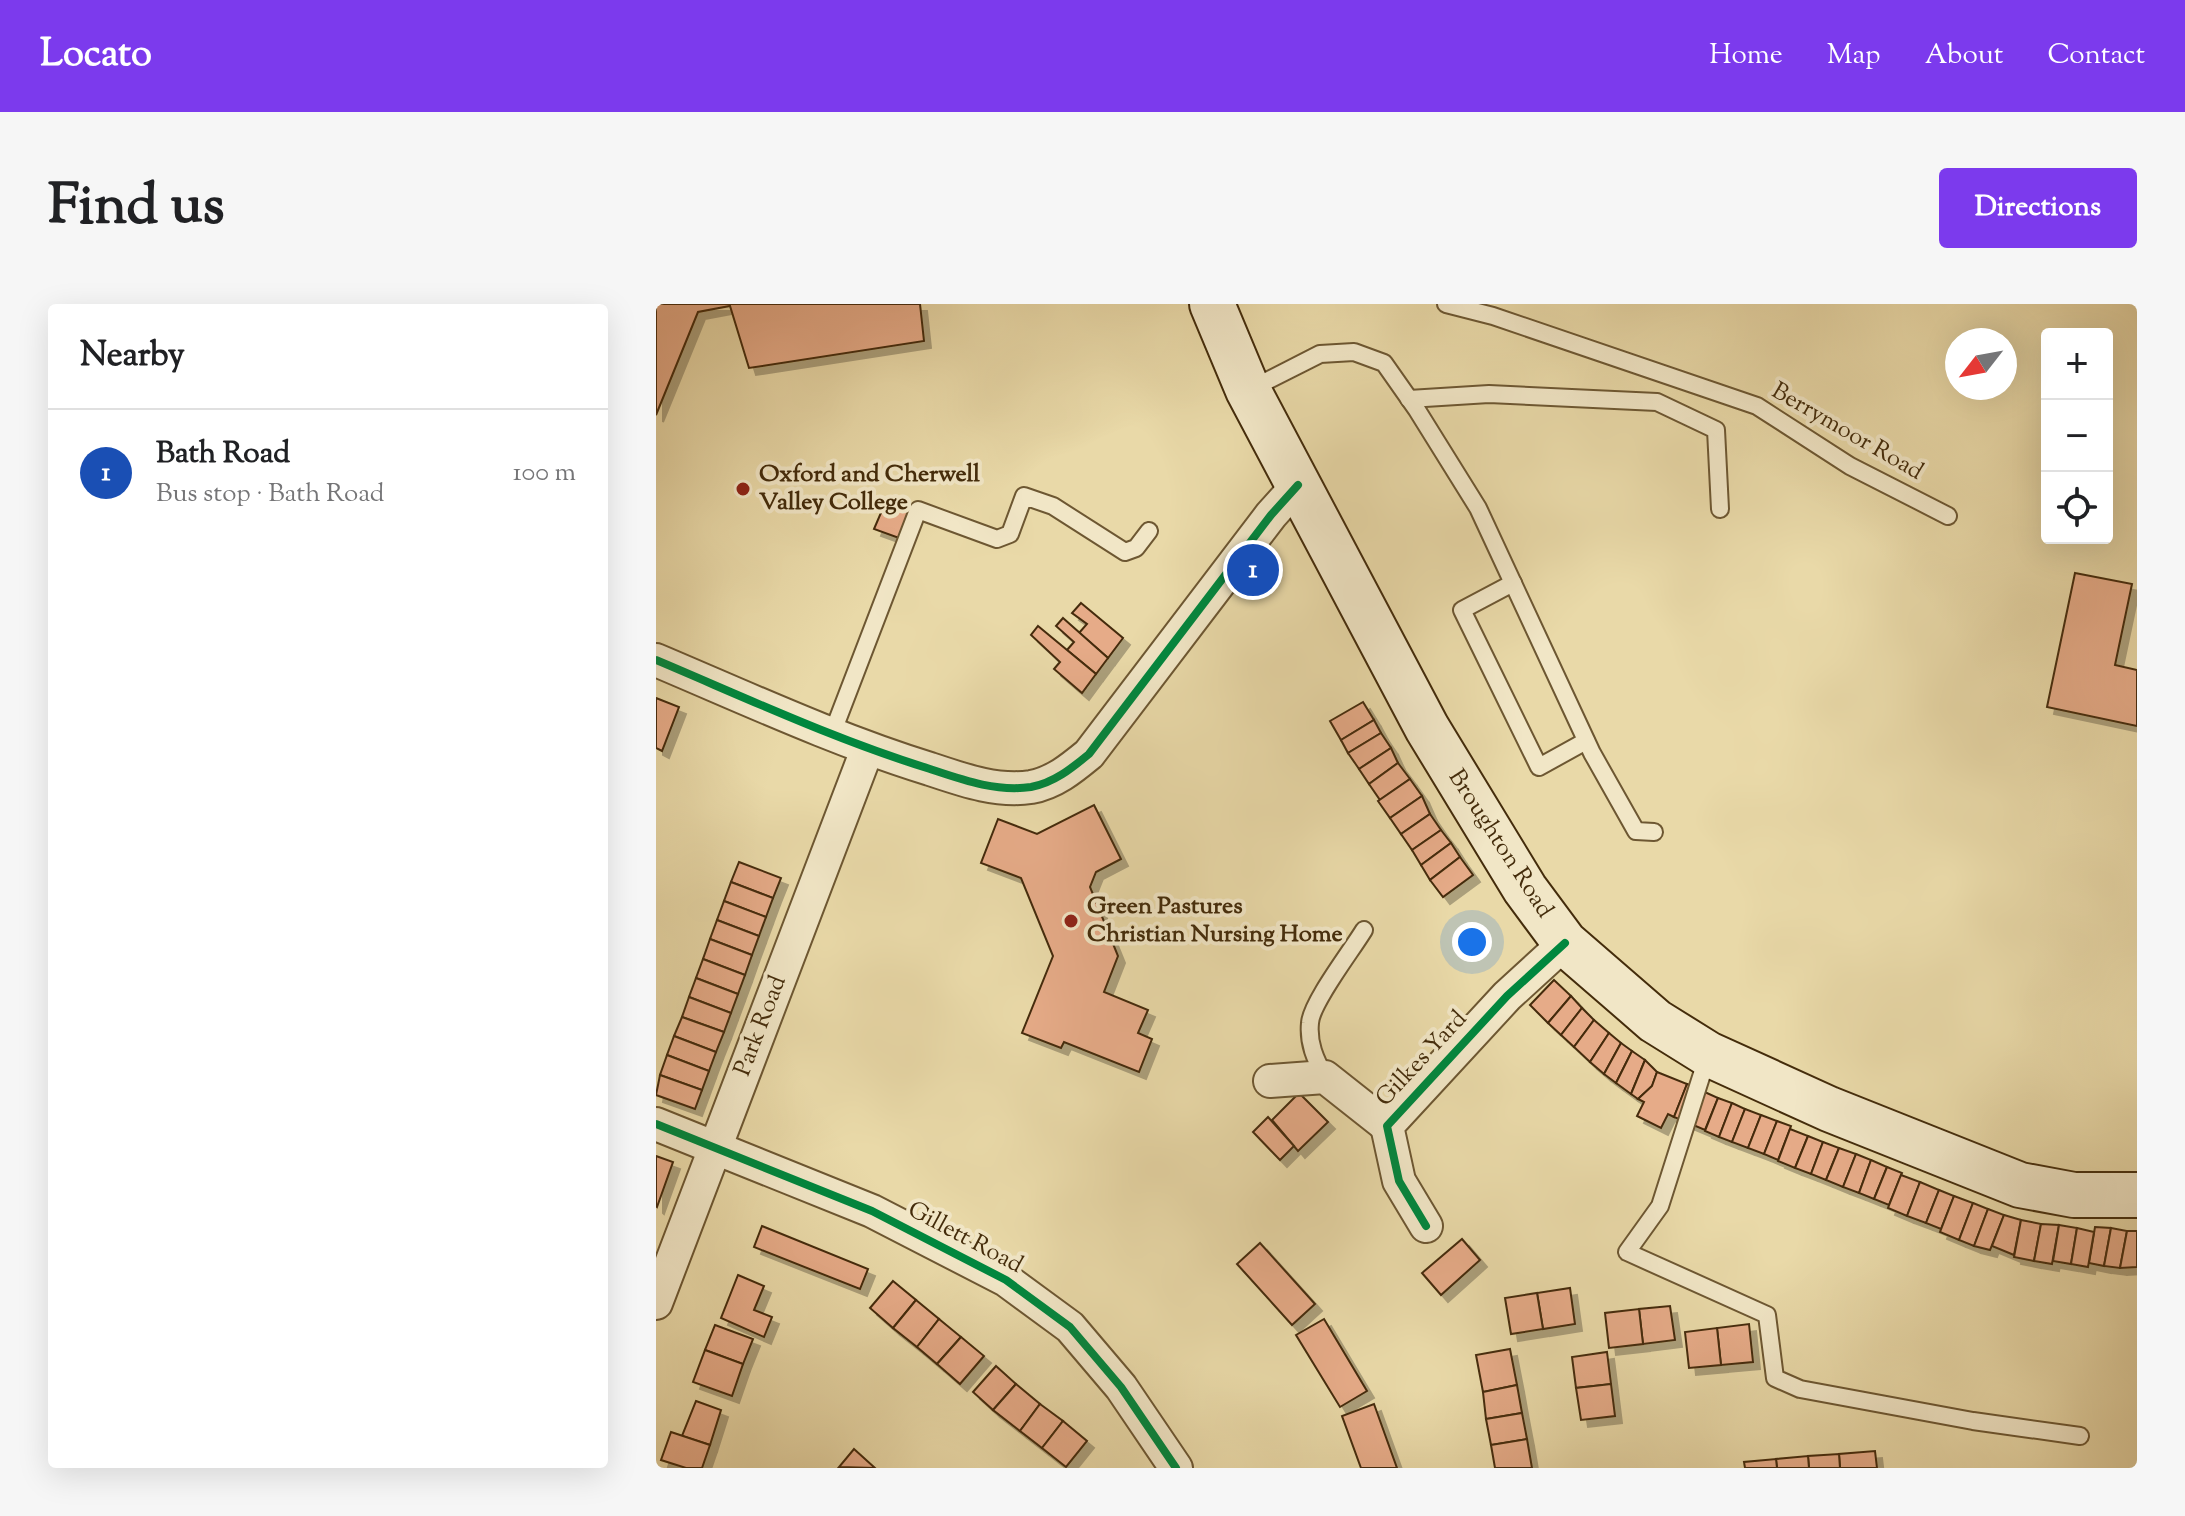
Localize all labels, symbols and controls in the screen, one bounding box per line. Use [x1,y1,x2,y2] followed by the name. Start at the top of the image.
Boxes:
[40,29,152,83] text: Locato
[1709,36,1783,76] text: Home
[1827,36,1881,76] text: Map
[1925,36,2003,76] text: About
[2047,36,2145,76] text: Contact
[48,168,224,249] text: Find us
[1939,168,2137,248] button: Directions
[1945,328,2017,400] north arrow
[2041,328,2113,544] map controls
[2041,328,2113,400] button: +
[80,332,185,381] text: Nearby
[1765,375,1930,489] street label: Berrymoor Road
[2041,400,2113,472] button: −
[156,433,290,476] text: Bath Road
[102,455,110,492] text: 1
[513,455,576,492] text: 100 m
[759,458,980,520] place label: Oxford and Cherwell Valley College
[2041,472,2113,544] button: locate
[156,476,385,513] text: Bus stop · Bath Road
[734,480,752,498] marker: Oxford and Cherwell Valley College
[1227,540,1279,600] pin: 1
[1439,763,1561,925] street label: Broughton Road
[1087,890,1343,952] place label: Green Pastures Christian Nursing Home
[1062,912,1080,930] marker: Green Pastures Christian Nursing Home
[1452,922,1492,962] your location
[726,971,796,1081] street label: Park Road
[1368,1003,1476,1115] street label: Gilkes Yard
[901,1193,1029,1283] street label: Gillett Road

